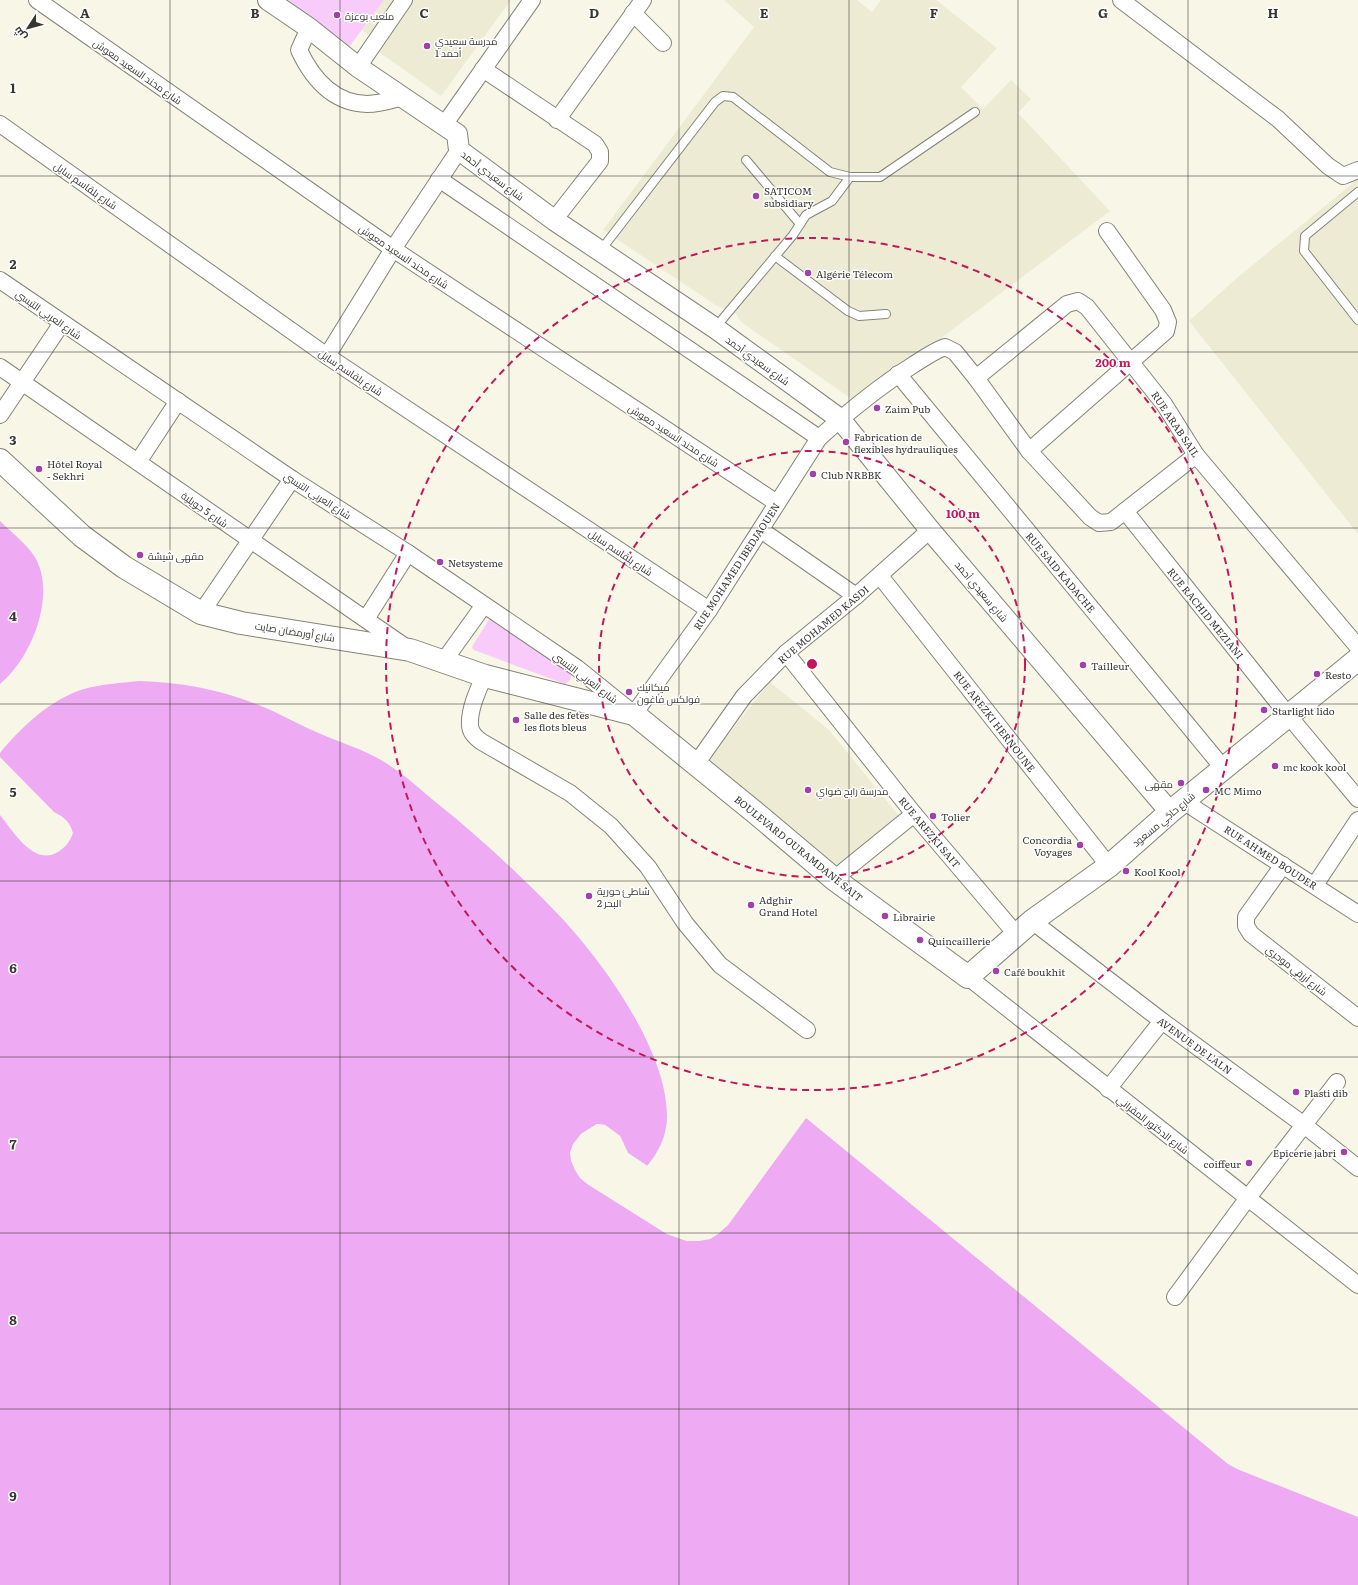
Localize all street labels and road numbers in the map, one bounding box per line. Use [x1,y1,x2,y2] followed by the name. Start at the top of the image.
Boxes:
[90,35,186,107] street label: شارع محند السعيد معوش
[458,146,528,205] street label: شارع سعيدي أحمد
[51,158,121,213] street label: شارع بلقاسم سايل
[356,220,452,292] street label: شارع محند السعيد معوش
[12,286,85,343] street label: شارع العربي التبسي
[722,332,793,389] street label: شارع سعيدي أحمد
[315,345,386,400] street label: شارع بلقاسم سايل
[1148,388,1204,460] street label: RUE ARAB SAIL
[626,400,722,470] street label: شارع محند السعيد معوش
[281,468,355,523] street label: شارع العربي التبسي
[178,487,232,531] street label: شارع 5 جويلية
[689,499,783,633] street label: RUE MOHAMED IBEDJAOUEN
[585,525,656,580] street label: شارع بلقاسم سايل
[1023,529,1099,615] street label: RUE SAID KADACHE
[951,557,1012,625] street label: شارع سعيدي أحمد
[1164,564,1248,662] street label: RUE RACHID MEZIANI
[774,581,872,667] street label: RUE MOHAMED KASDI
[254,617,336,645] street label: شارع أورمضان صايت
[550,648,621,707] street label: شارع العربي التبسي
[951,667,1039,775] street label: RUE AREZKI HERNOUNE
[1128,788,1198,851] street label: شارع حاجّي مسعود
[732,791,866,905] street label: BOULEVARD OURAMDANE SAIT
[896,793,964,871] street label: RUE AREZKI SAIT
[1221,821,1321,893] street label: RUE AHMED BOUDER
[1263,941,1331,999] street label: شارع أرزقي موحري
[1154,1013,1236,1077] street label: AVENUE DE L'ALN
[1113,1091,1192,1158] street label: شارع الدكتور المقراني

